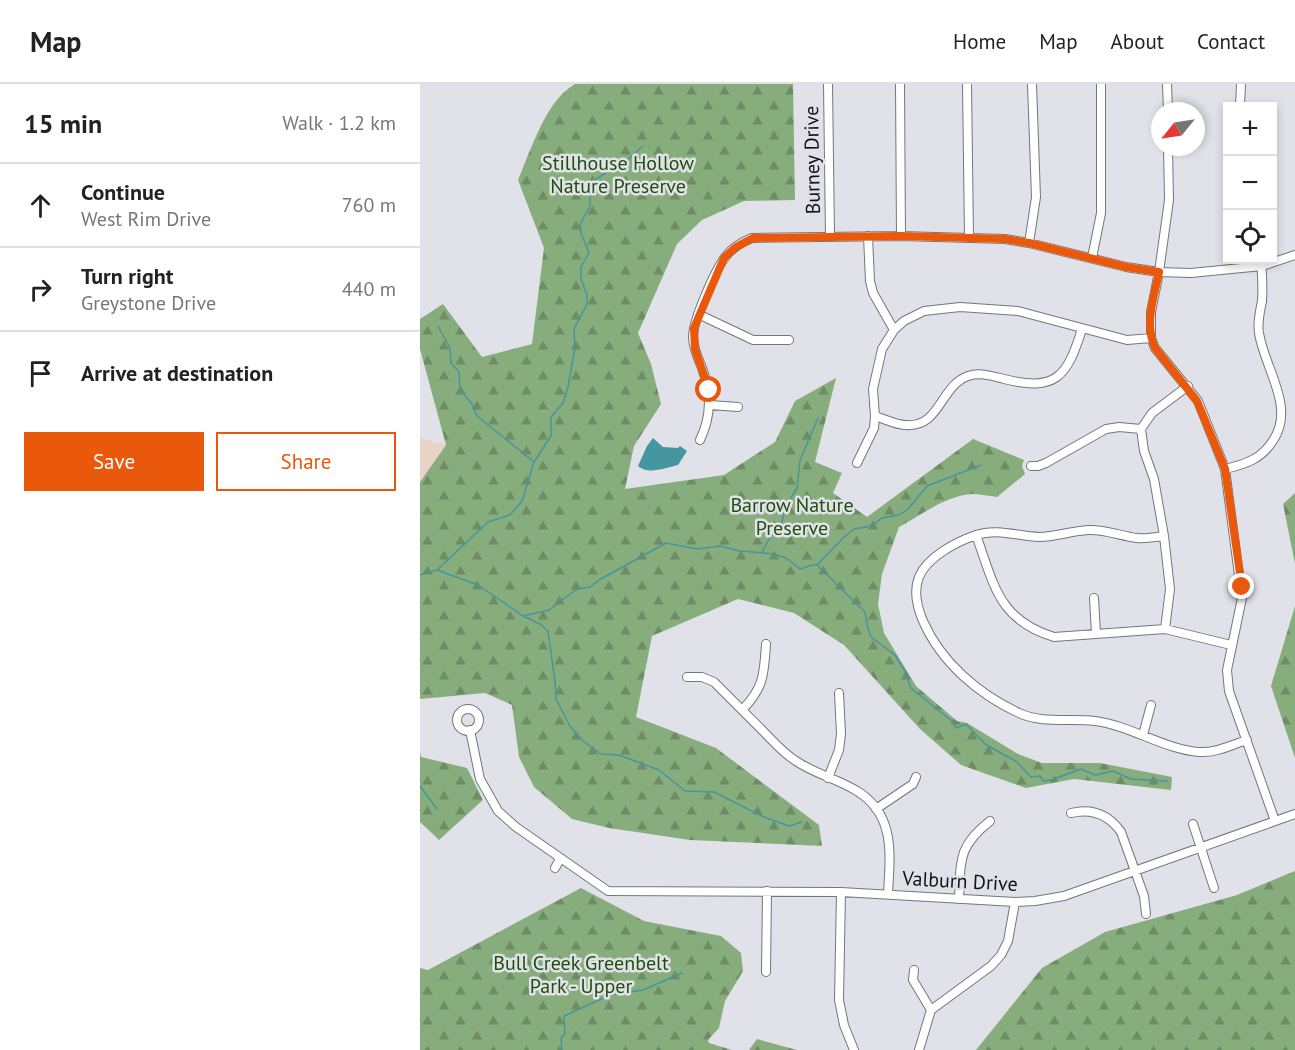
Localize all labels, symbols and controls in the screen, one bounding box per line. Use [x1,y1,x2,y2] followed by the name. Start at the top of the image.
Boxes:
[30,23,81,60] text: Map
[953,28,1006,55] text: Home
[1039,28,1078,55] text: Map
[1111,28,1164,55] text: About
[1197,28,1265,55] text: Contact
[1151,102,1205,156] north arrow
[1223,102,1277,264] map controls
[1223,102,1277,156] button: +
[798,105,826,215] street label: Burney Drive
[24,107,102,140] text: 15 min
[282,110,396,136] text: Walk · 1.2 km
[542,150,694,199] park label: Stillhouse Hollow Nature Preserve
[1223,156,1277,210] button: −
[81,178,165,206] text: Continue
[24,189,57,222] icon: ahead
[342,192,396,218] text: 760 m
[81,206,211,232] text: West Rim Drive
[1223,210,1277,264] button: locate
[81,262,173,290] text: Turn right
[24,273,57,306] icon: right
[342,276,396,302] text: 440 m
[81,290,216,316] text: Greystone Drive
[24,357,57,390] icon: arrive
[81,359,273,387] text: Arrive at destination
[695,376,721,402] route start
[24,432,204,491] button: Save
[216,432,396,491] button: Share
[730,492,854,541] park label: Barrow Nature Preserve
[1228,573,1254,599] route end
[901,865,1018,897] street label: Valburn Drive
[493,950,669,999] park label: Bull Creek Greenbelt Park - Upper

